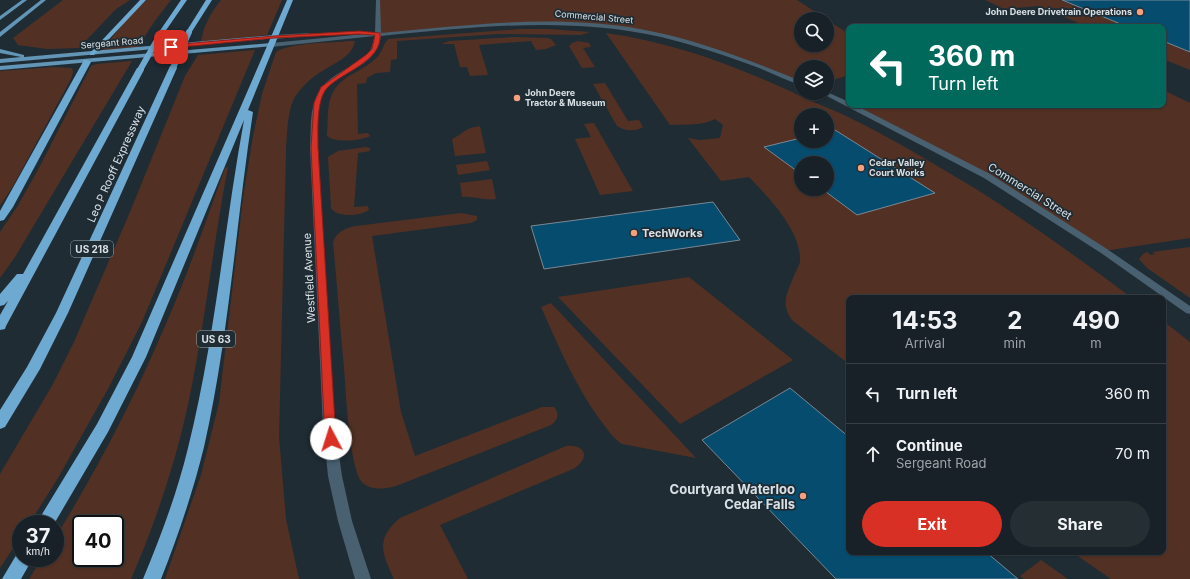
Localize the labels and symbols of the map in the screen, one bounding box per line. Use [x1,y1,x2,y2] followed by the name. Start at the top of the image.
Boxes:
[986,6,1132,17] place label: John Deere Drivetrain Operations
[1135,7,1145,17] marker: John Deere Drivetrain Operations
[554,8,634,25] street label: Commercial Street
[154,30,188,64] pin
[80,34,144,51] street label: Sergeant Road
[525,87,605,108] place label: John Deere Tractor & Museum
[512,93,522,103] marker: John Deere Tractor & Museum
[84,104,148,224] street label: Leo P Rooff Expressway
[869,157,925,178] place label: Cedar Valley Court Works
[985,160,1075,223] street label: Commercial Street
[856,163,866,173] marker: Cedar Valley Court Works
[642,226,703,240] place label: TechWorks
[629,228,639,238] marker: TechWorks
[300,233,318,323] street label: Westfield Avenue
[71,241,113,257] road number: US 218
[197,331,235,347] road number: US 63
[310,418,352,460] position arrow
[670,481,795,512] place label: Courtyard Waterloo Cedar Falls
[798,491,808,501] marker: Courtyard Waterloo Cedar Falls
[72,515,124,567] speed limit sign: 40

